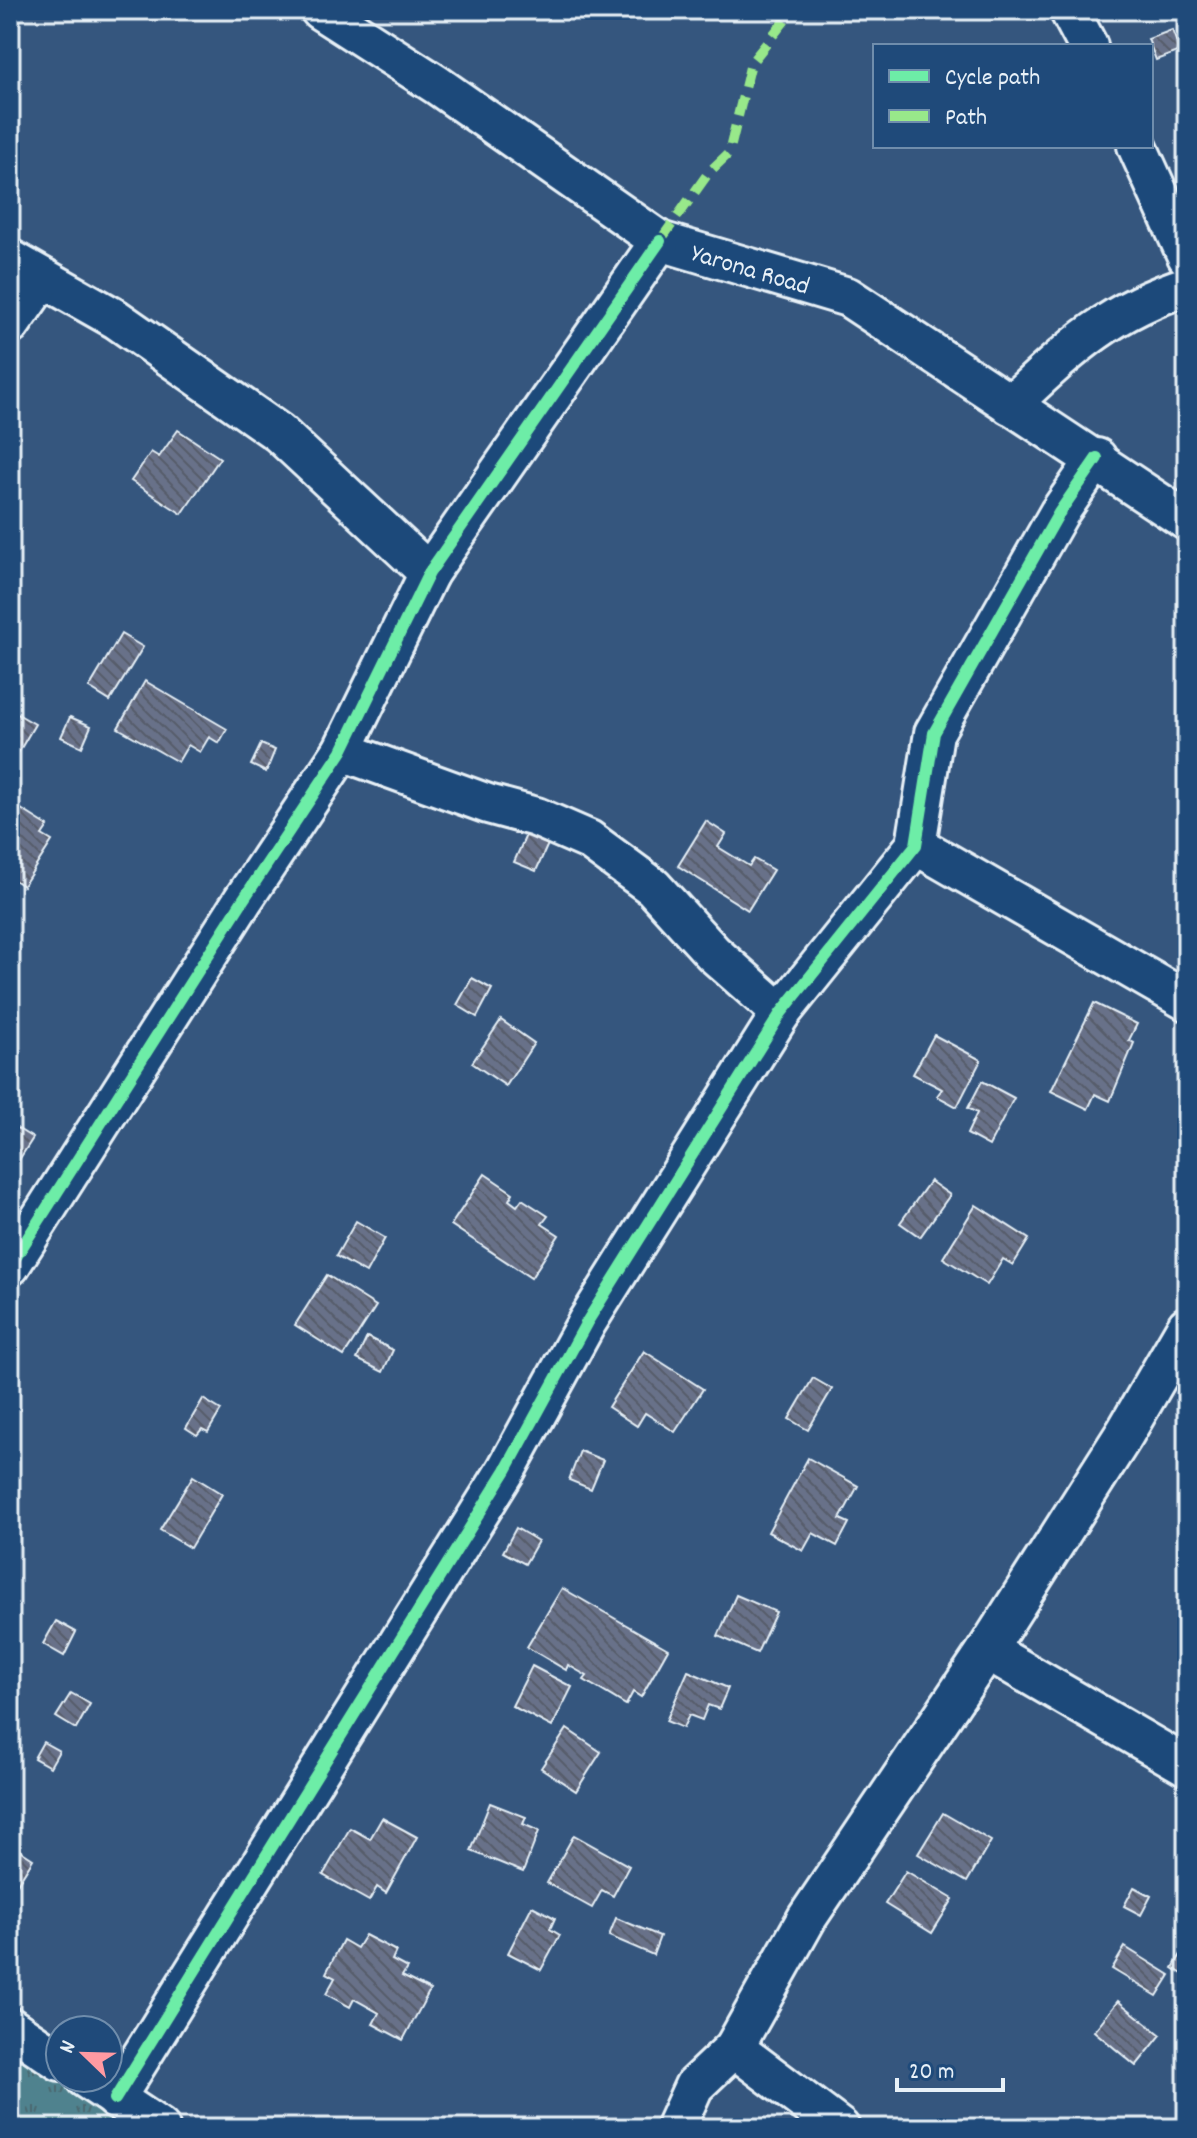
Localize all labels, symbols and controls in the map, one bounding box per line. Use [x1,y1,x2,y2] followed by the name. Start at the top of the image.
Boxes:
[873,44,1153,148] legend
[945,62,1040,96] text: Cycle path
[945,102,987,136] text: Path
[686,236,814,307] street label: Yarona Road
[44,2014,124,2094] north arrow
[52,2036,85,2059] text: N
[897,2042,1003,2092] scale bar
[909,2056,955,2090] text: 20 m

